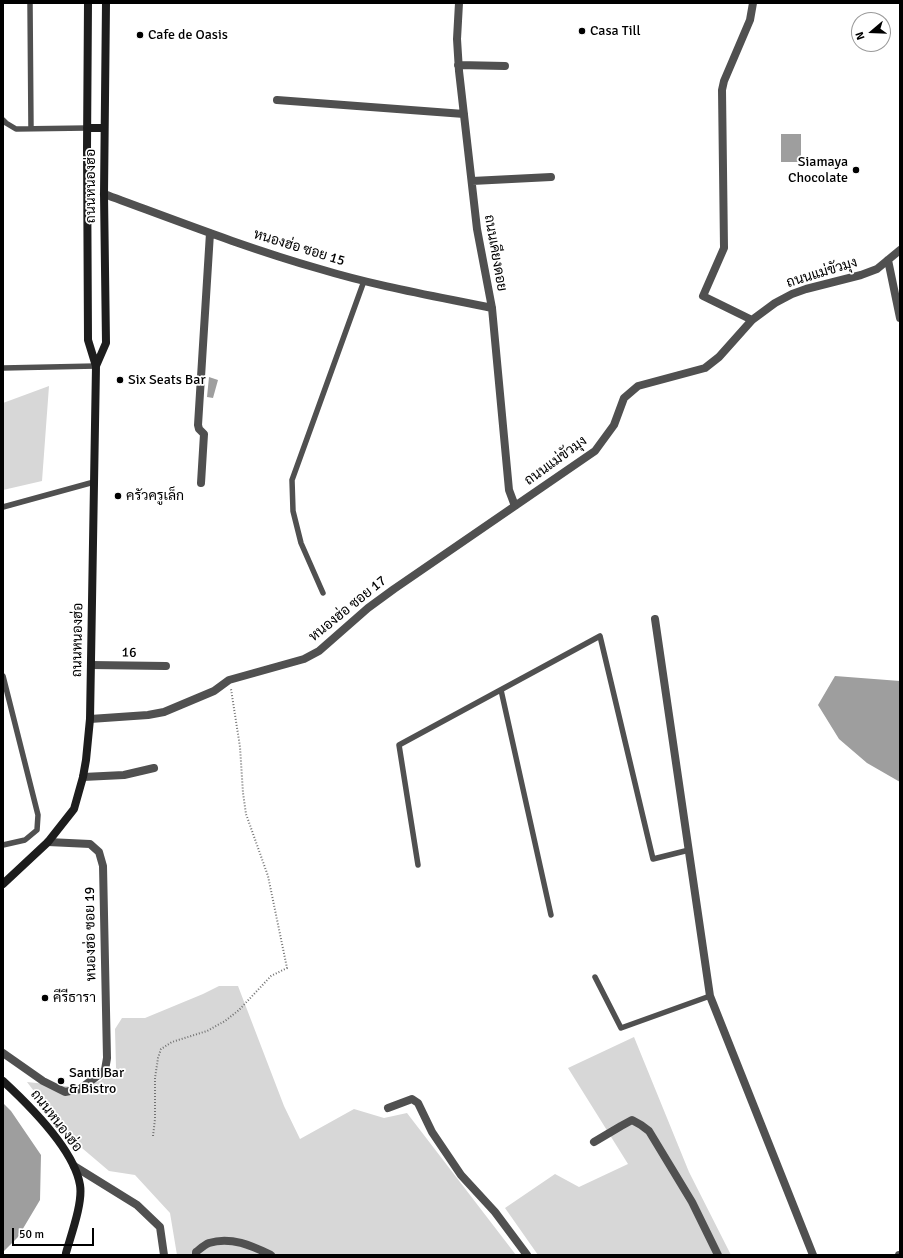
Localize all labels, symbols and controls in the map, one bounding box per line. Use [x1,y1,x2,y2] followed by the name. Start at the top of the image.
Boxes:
[851,12,891,52] north arrow
[590,23,641,39] place label: Casa Till
[577,26,587,36] marker: Casa Till
[148,27,228,43] place label: Cafe de Oasis
[135,30,145,40] marker: Cafe de Oasis
[853,30,868,41] text: N
[83,149,99,223] street label: ถนนหนองฮ่อ
[788,154,848,186] place label: Siamaya Chocolate
[851,165,861,175] marker: Siamaya Chocolate
[480,213,510,293] street label: ถนนเคียงดอย
[251,226,347,270] street label: หนองฮ่อ ซอย 15
[785,254,859,292] street label: ถนนแม่ขัวมุง
[128,372,206,388] place label: Six Seats Bar
[115,375,125,385] marker: Six Seats Bar
[521,433,591,489] street label: ถนนแม่ขัวมุง
[126,488,184,504] place label: ครัวครูเล็ก
[113,491,123,501] marker: ครัวครูเล็ก
[306,573,390,645] street label: หนองฮ่อ ซอย 17
[69,603,87,677] street label: ถนนหนองฮ่อ
[121,644,137,662] street label: 16
[82,887,100,981] street label: หนองฮ่อ ซอย 19
[53,990,96,1006] place label: คีรีธารา
[40,993,50,1003] marker: คีรีธารา
[69,1065,124,1098] place label: Santi Bar & Bistro
[56,1076,66,1086] marker: Santi Bar & Bistro
[26,1086,86,1156] street label: ถนนหนองฮ่อ
[14,1220,96,1246] scale bar
[19,1227,44,1242] text: 50 m

